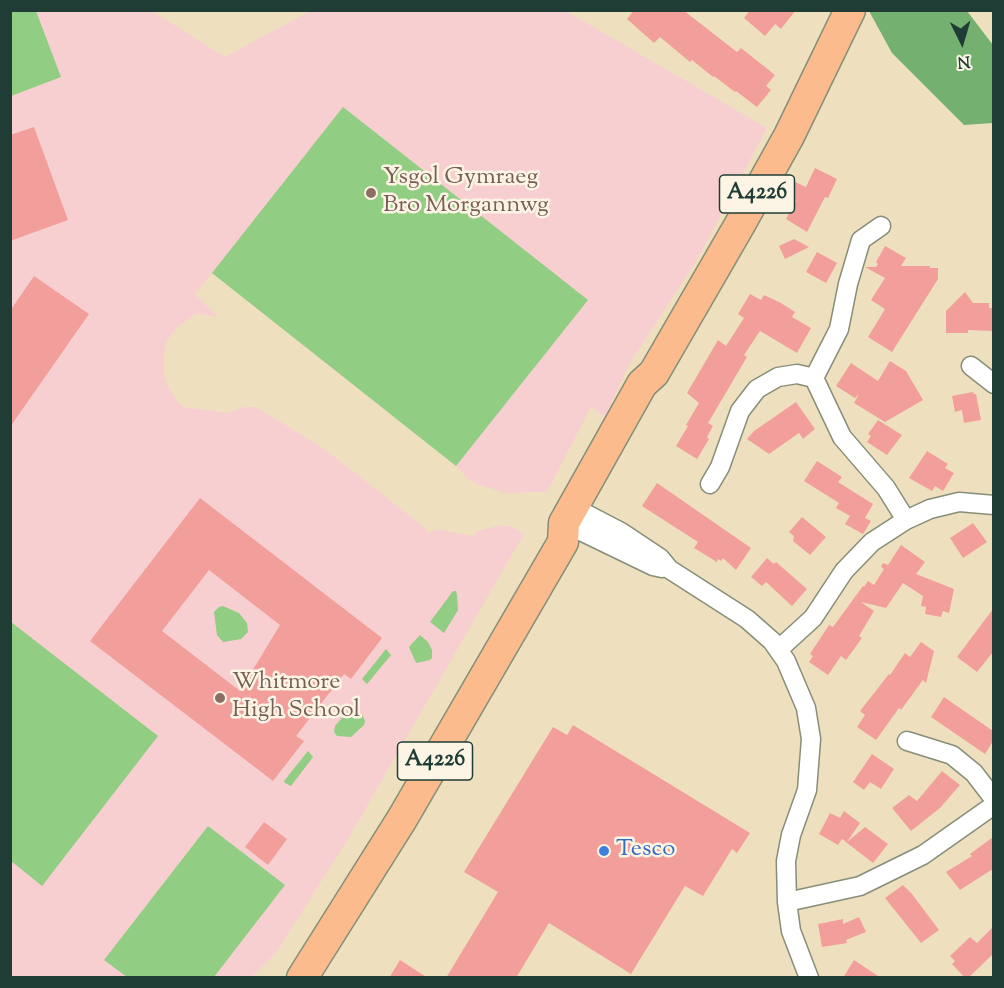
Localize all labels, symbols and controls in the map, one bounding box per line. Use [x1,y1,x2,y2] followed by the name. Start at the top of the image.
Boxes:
[932,12,992,72] north arrow
[956,48,971,72] text: N
[383,165,549,221] place label: Ysgol Gymraeg Bro Morgannwg
[720,175,795,213] road number: A4226
[364,186,378,200] marker: Ysgol Gymraeg Bro Morgannwg
[232,670,360,726] place label: Whitmore High School
[213,691,227,705] marker: Whitmore High School
[398,742,472,780] road number: A4226
[616,837,675,865] place label: Tesco
[597,844,611,858] marker: Tesco

